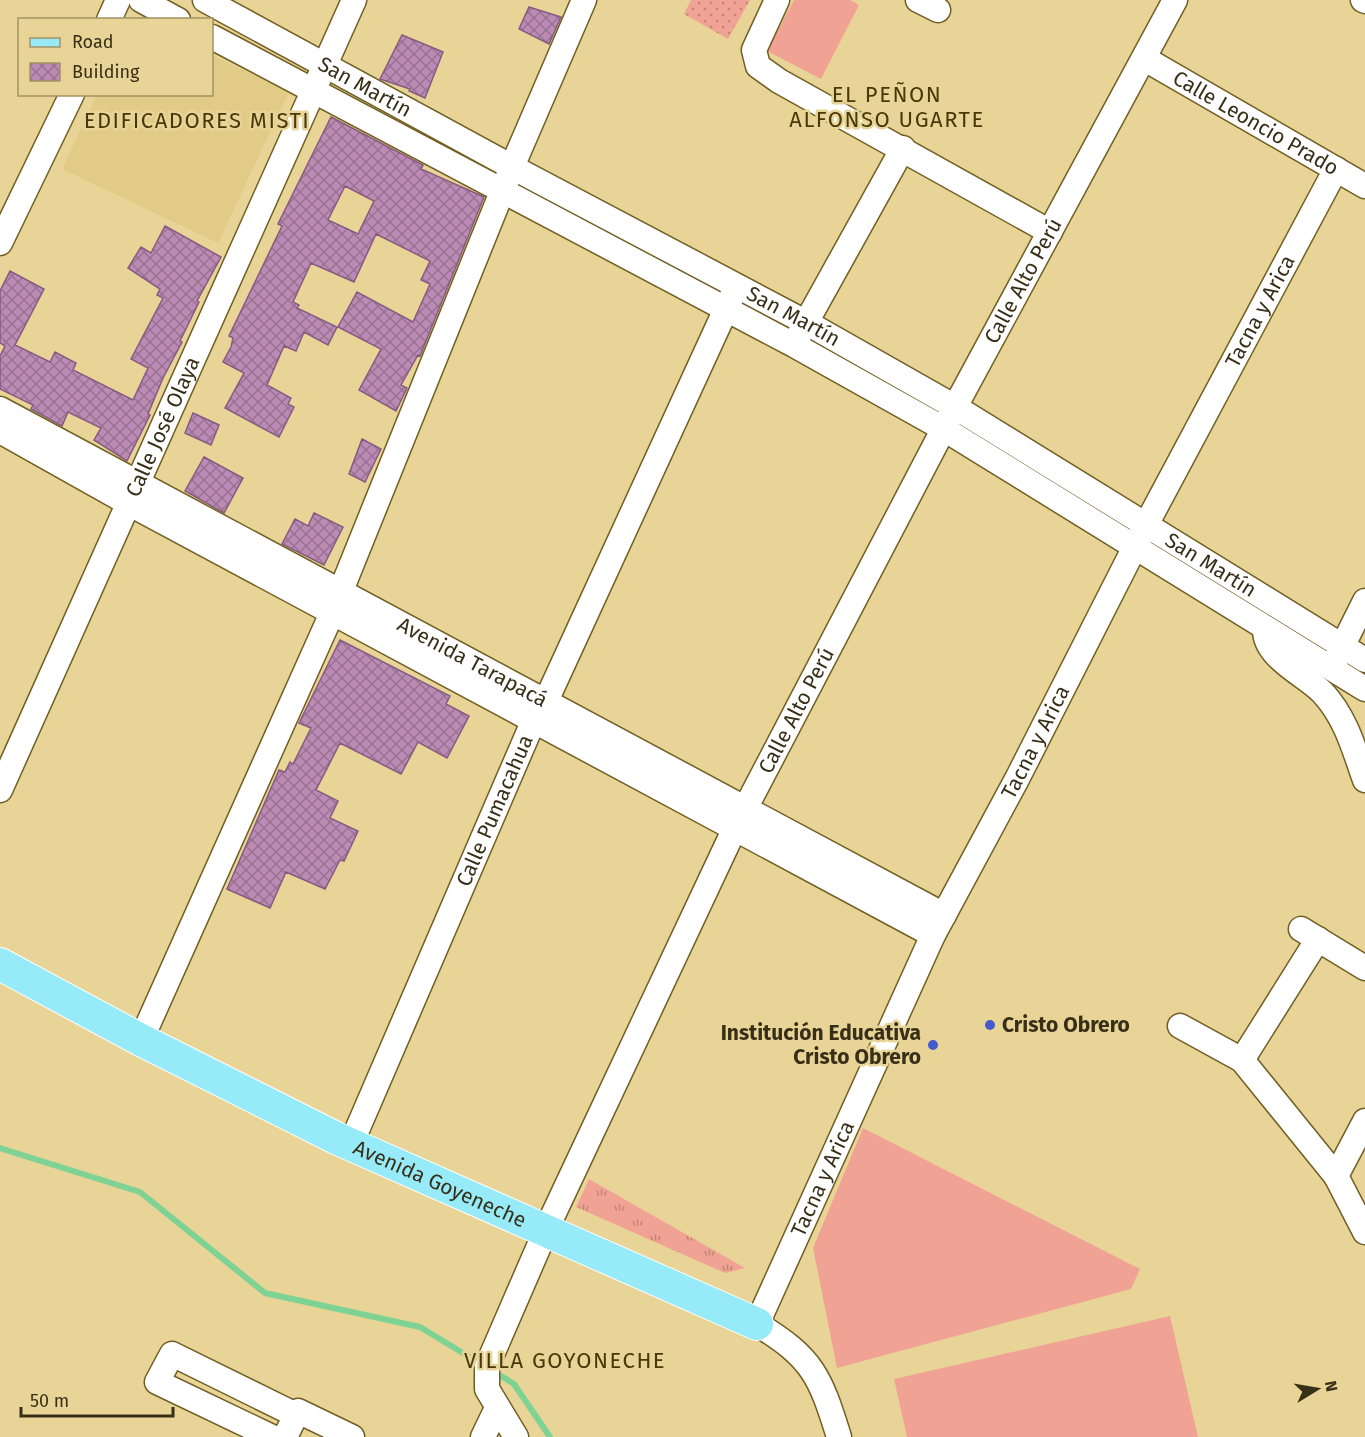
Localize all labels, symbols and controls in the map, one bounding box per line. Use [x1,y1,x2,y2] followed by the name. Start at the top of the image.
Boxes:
[18,18,213,96] legend
[72,31,114,53] text: Road
[314,51,416,123] street label: San Martín
[72,61,140,83] text: Building
[1168,65,1343,181] street label: Calle Leoncio Prado
[789,81,985,133] district label: EL PEÑON ALFONSO UGARTE
[84,107,310,134] district label: EDIFICADORES MISTI
[979,214,1068,348] street label: Calle Alto Perú
[1219,250,1301,372] street label: Tacna y Arica
[742,280,845,352] street label: San Martín
[120,353,205,501] street label: Calle José Olaya
[1160,527,1261,603] street label: San Martín
[393,611,552,713] street label: Avenida Tarapacá
[753,643,840,778] street label: Calle Alto Perú
[996,681,1075,803] street label: Tacna y Arica
[451,731,539,890] street label: Calle Pumacahua
[1002,1012,1130,1038] place label: Cristo Obrero
[983,1018,997,1032] marker: Cristo Obrero
[721,1020,921,1070] place label: Institución Educativa Cristo Obrero
[926,1038,940,1052] marker: Institución Educativa Cristo Obrero
[785,1117,860,1241] street label: Tacna y Arica
[349,1134,530,1233] street label: Avenida Goyeneche
[464,1347,666,1374] district label: VILLA GOYONECHE
[1287,1359,1347,1419] north arrow
[1321,1379,1342,1393] text: N
[21,1380,172,1418] scale bar
[30,1390,69,1412] text: 50 m

